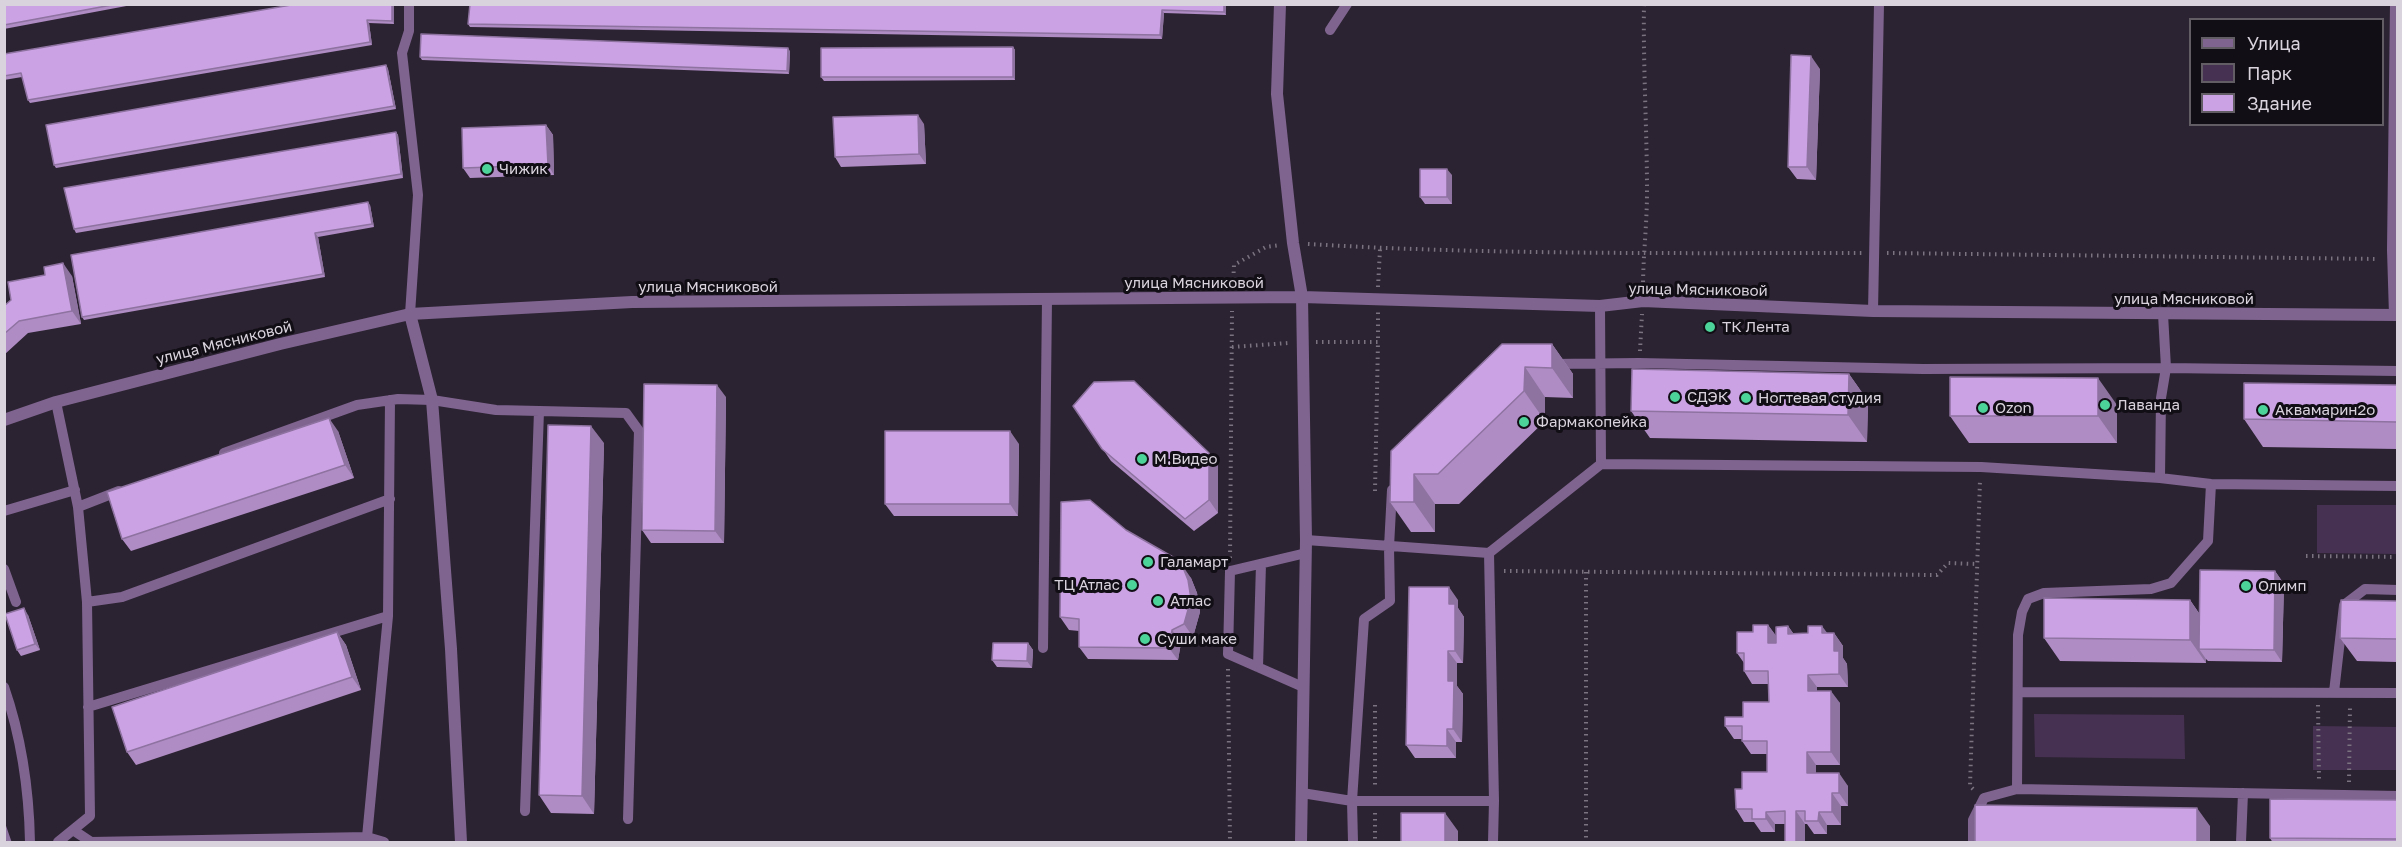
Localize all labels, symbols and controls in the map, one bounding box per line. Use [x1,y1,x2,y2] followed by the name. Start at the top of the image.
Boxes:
[2189,18,2384,126] legend
[2247,32,2301,54] text: Улица
[2247,62,2292,84] text: Парк
[2247,92,2312,114] text: Здание
[499,160,548,178] place label: Чижик
[480,162,494,176] marker: Чижик
[1124,274,1264,292] street label: улица Мясниковой
[638,278,778,296] street label: улица Мясниковой
[1628,280,1768,300] street label: улица Мясниковой
[2114,290,2254,308] street label: улица Мясниковой
[154,317,294,369] street label: улица Мясниковой
[1722,318,1790,336] place label: ТК Лента
[1703,320,1717,334] marker: ТК Лента
[1687,388,1728,406] place label: СДЭК
[1758,389,1881,407] place label: Ногтевая студия
[1668,390,1682,404] marker: СДЭК
[1739,391,1753,405] marker: Ногтевая студия
[2117,396,2180,414] place label: Лаванда
[2098,398,2112,412] marker: Лаванда
[1995,399,2032,417] place label: Ozon
[1976,401,1990,415] marker: Ozon
[2275,401,2375,419] place label: Аквамарин2о
[2256,403,2270,417] marker: Аквамарин2о
[1536,413,1647,431] place label: Фармакопейка
[1517,415,1531,429] marker: Фармакопейка
[1154,450,1217,468] place label: М.Видео
[1135,452,1149,466] marker: М.Видео
[1160,553,1228,571] place label: Галамарт
[1141,555,1155,569] marker: Галамарт
[1054,576,1120,594] place label: ТЦ Атлас
[2258,577,2306,595] place label: Олимп
[1125,578,1139,592] marker: ТЦ Атлас
[2239,579,2253,593] marker: Олимп
[1170,592,1211,610] place label: Атлас
[1151,594,1165,608] marker: Атлас
[1157,630,1237,648] place label: Суши маке
[1138,632,1152,646] marker: Суши маке

